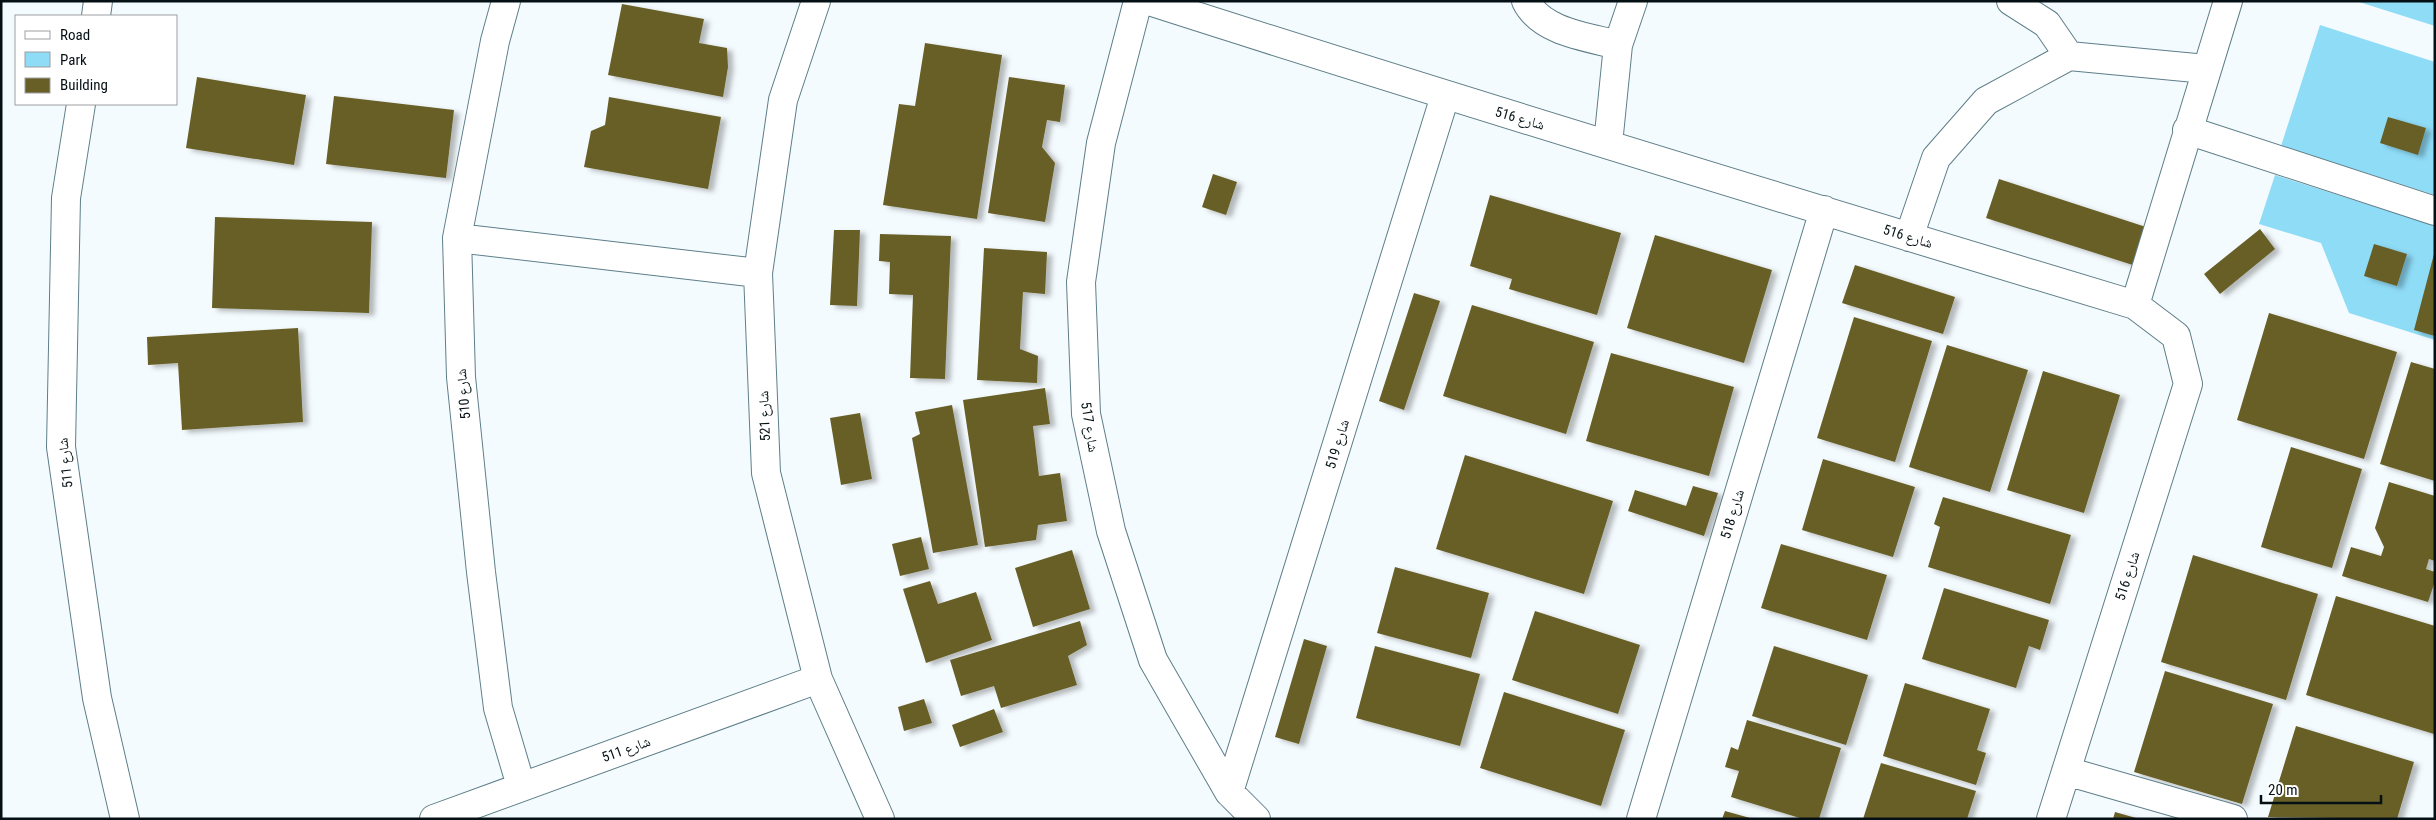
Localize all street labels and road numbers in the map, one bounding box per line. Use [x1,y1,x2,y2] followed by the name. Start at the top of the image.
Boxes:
[1493,103,1547,135] street label: شارع 516
[1881,221,1935,253] street label: شارع 516
[453,368,475,420] street label: شارع 510
[755,390,775,442] street label: شارع 521
[1076,401,1102,454] street label: شارع 517
[1322,417,1354,471] street label: شارع 519
[54,437,78,489] street label: شارع 511
[1717,487,1749,541] street label: شارع 518
[2112,549,2144,603] street label: شارع 516
[600,733,653,767] street label: شارع 511

